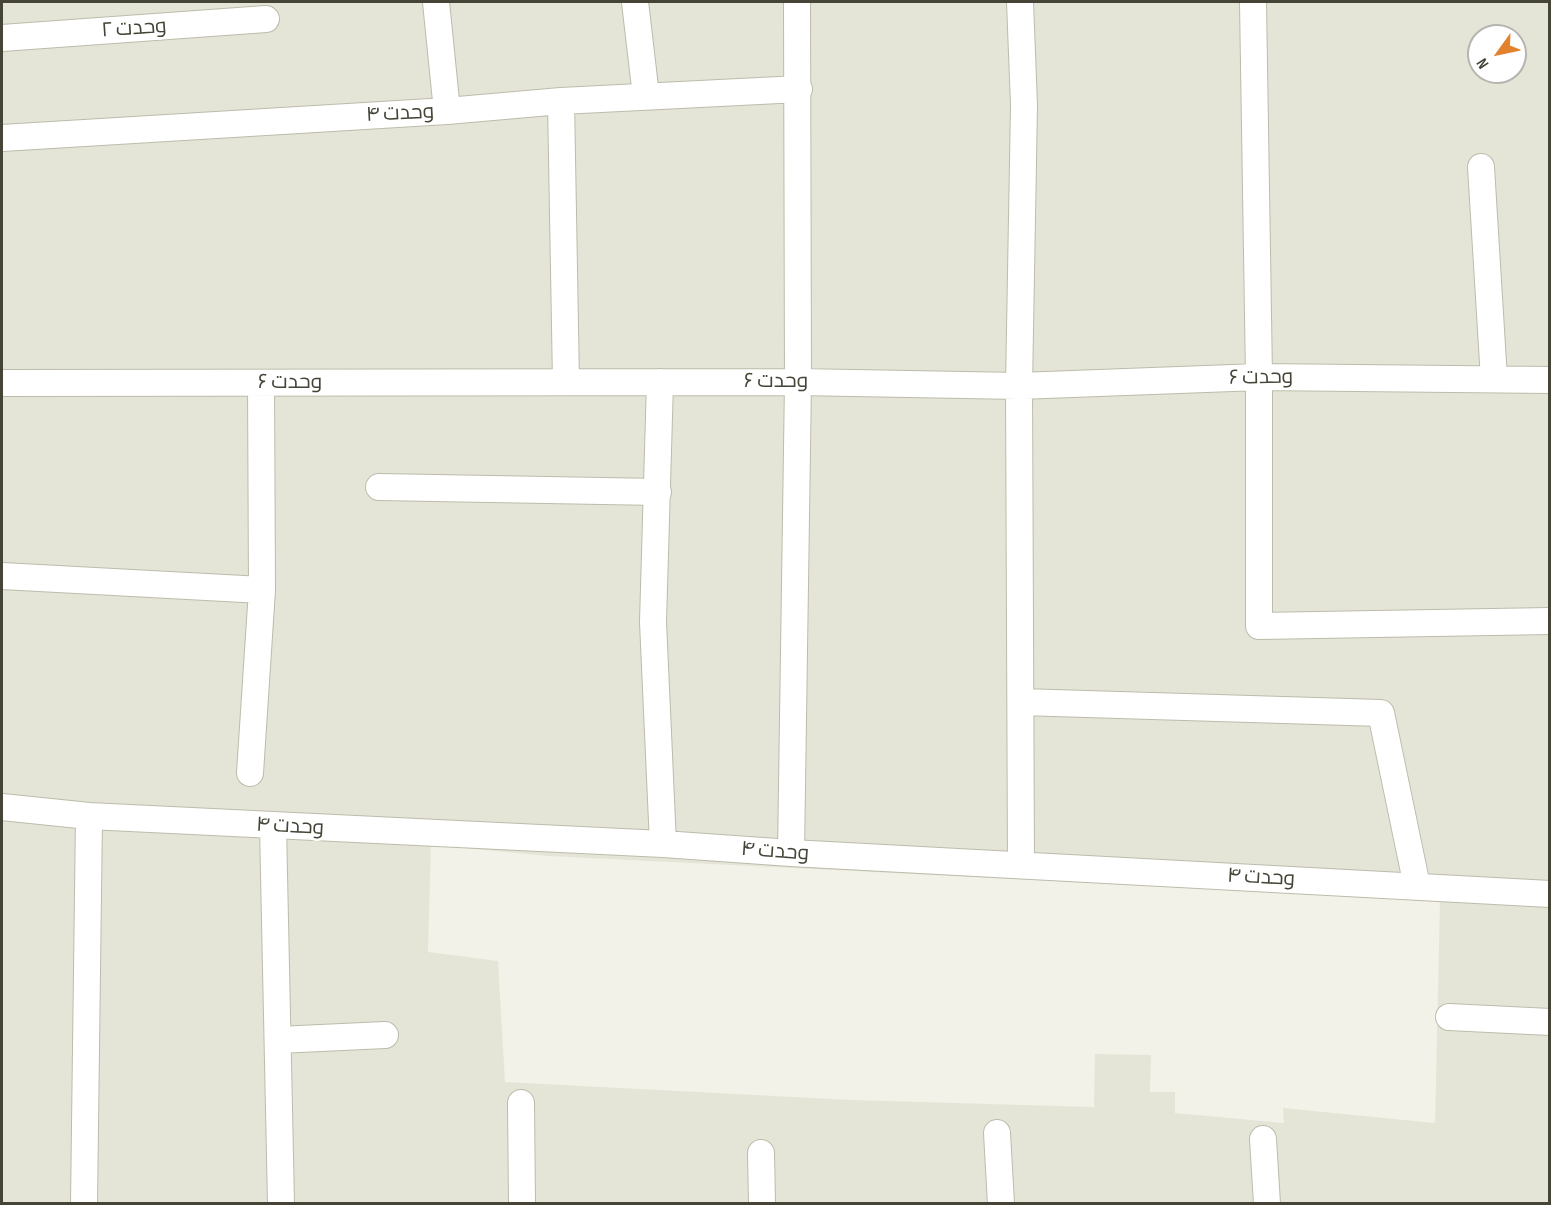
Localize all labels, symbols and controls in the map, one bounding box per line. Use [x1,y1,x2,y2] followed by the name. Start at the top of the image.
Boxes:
[101,14,167,44] street label: وحدت ۲
[1467,24,1527,84] north arrow
[1473,54,1493,72] text: N
[365,100,435,128] street label: وحدت ۴
[1229,365,1293,391] street label: وحدت ۶
[744,369,808,395] street label: وحدت ۶
[258,370,322,396] street label: وحدت ۶
[255,813,325,841] street label: وحدت ۴
[740,837,810,867] street label: وحدت ۴
[1226,864,1296,892] street label: وحدت ۴

